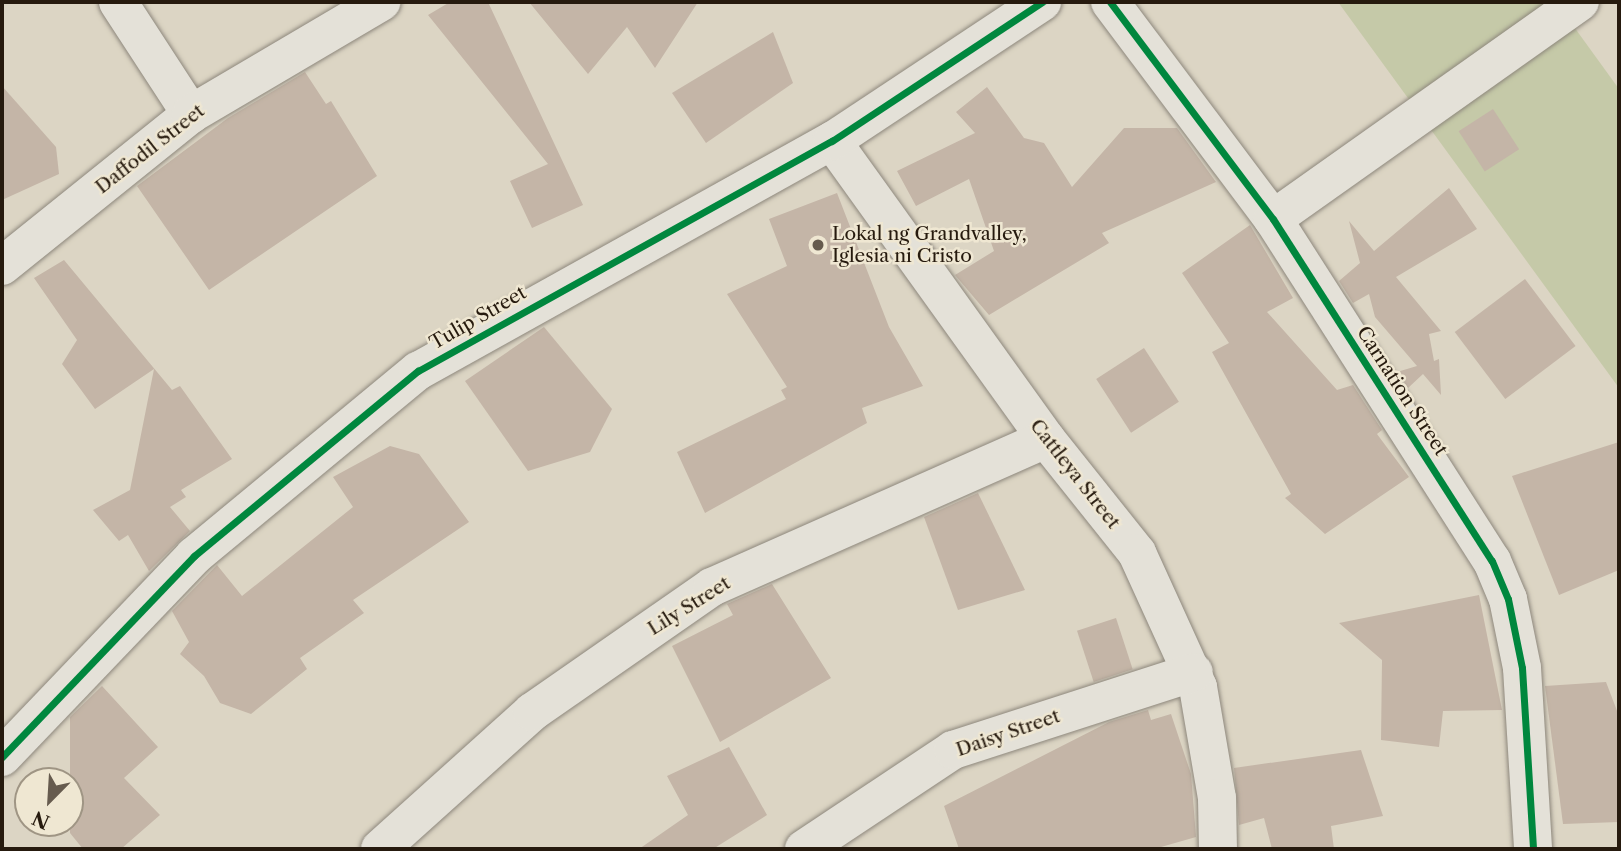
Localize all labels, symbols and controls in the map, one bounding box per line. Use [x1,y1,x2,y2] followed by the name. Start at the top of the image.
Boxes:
[91,99,209,199] street label: Daffodil Street
[832,223,1027,267] place label: Lokal ng Grandvalley, Iglesia ni Cristo
[810,237,826,253] marker: Lokal ng Grandvalley, Iglesia ni Cristo
[426,281,530,355] street label: Tulip Street
[1352,322,1452,460] street label: Carnation Street
[1025,415,1125,533] street label: Cattleya Street
[643,572,735,640] street label: Lily Street
[953,705,1063,761] street label: Daisy Street
[14,767,84,837] north arrow
[29,806,53,834] text: N

